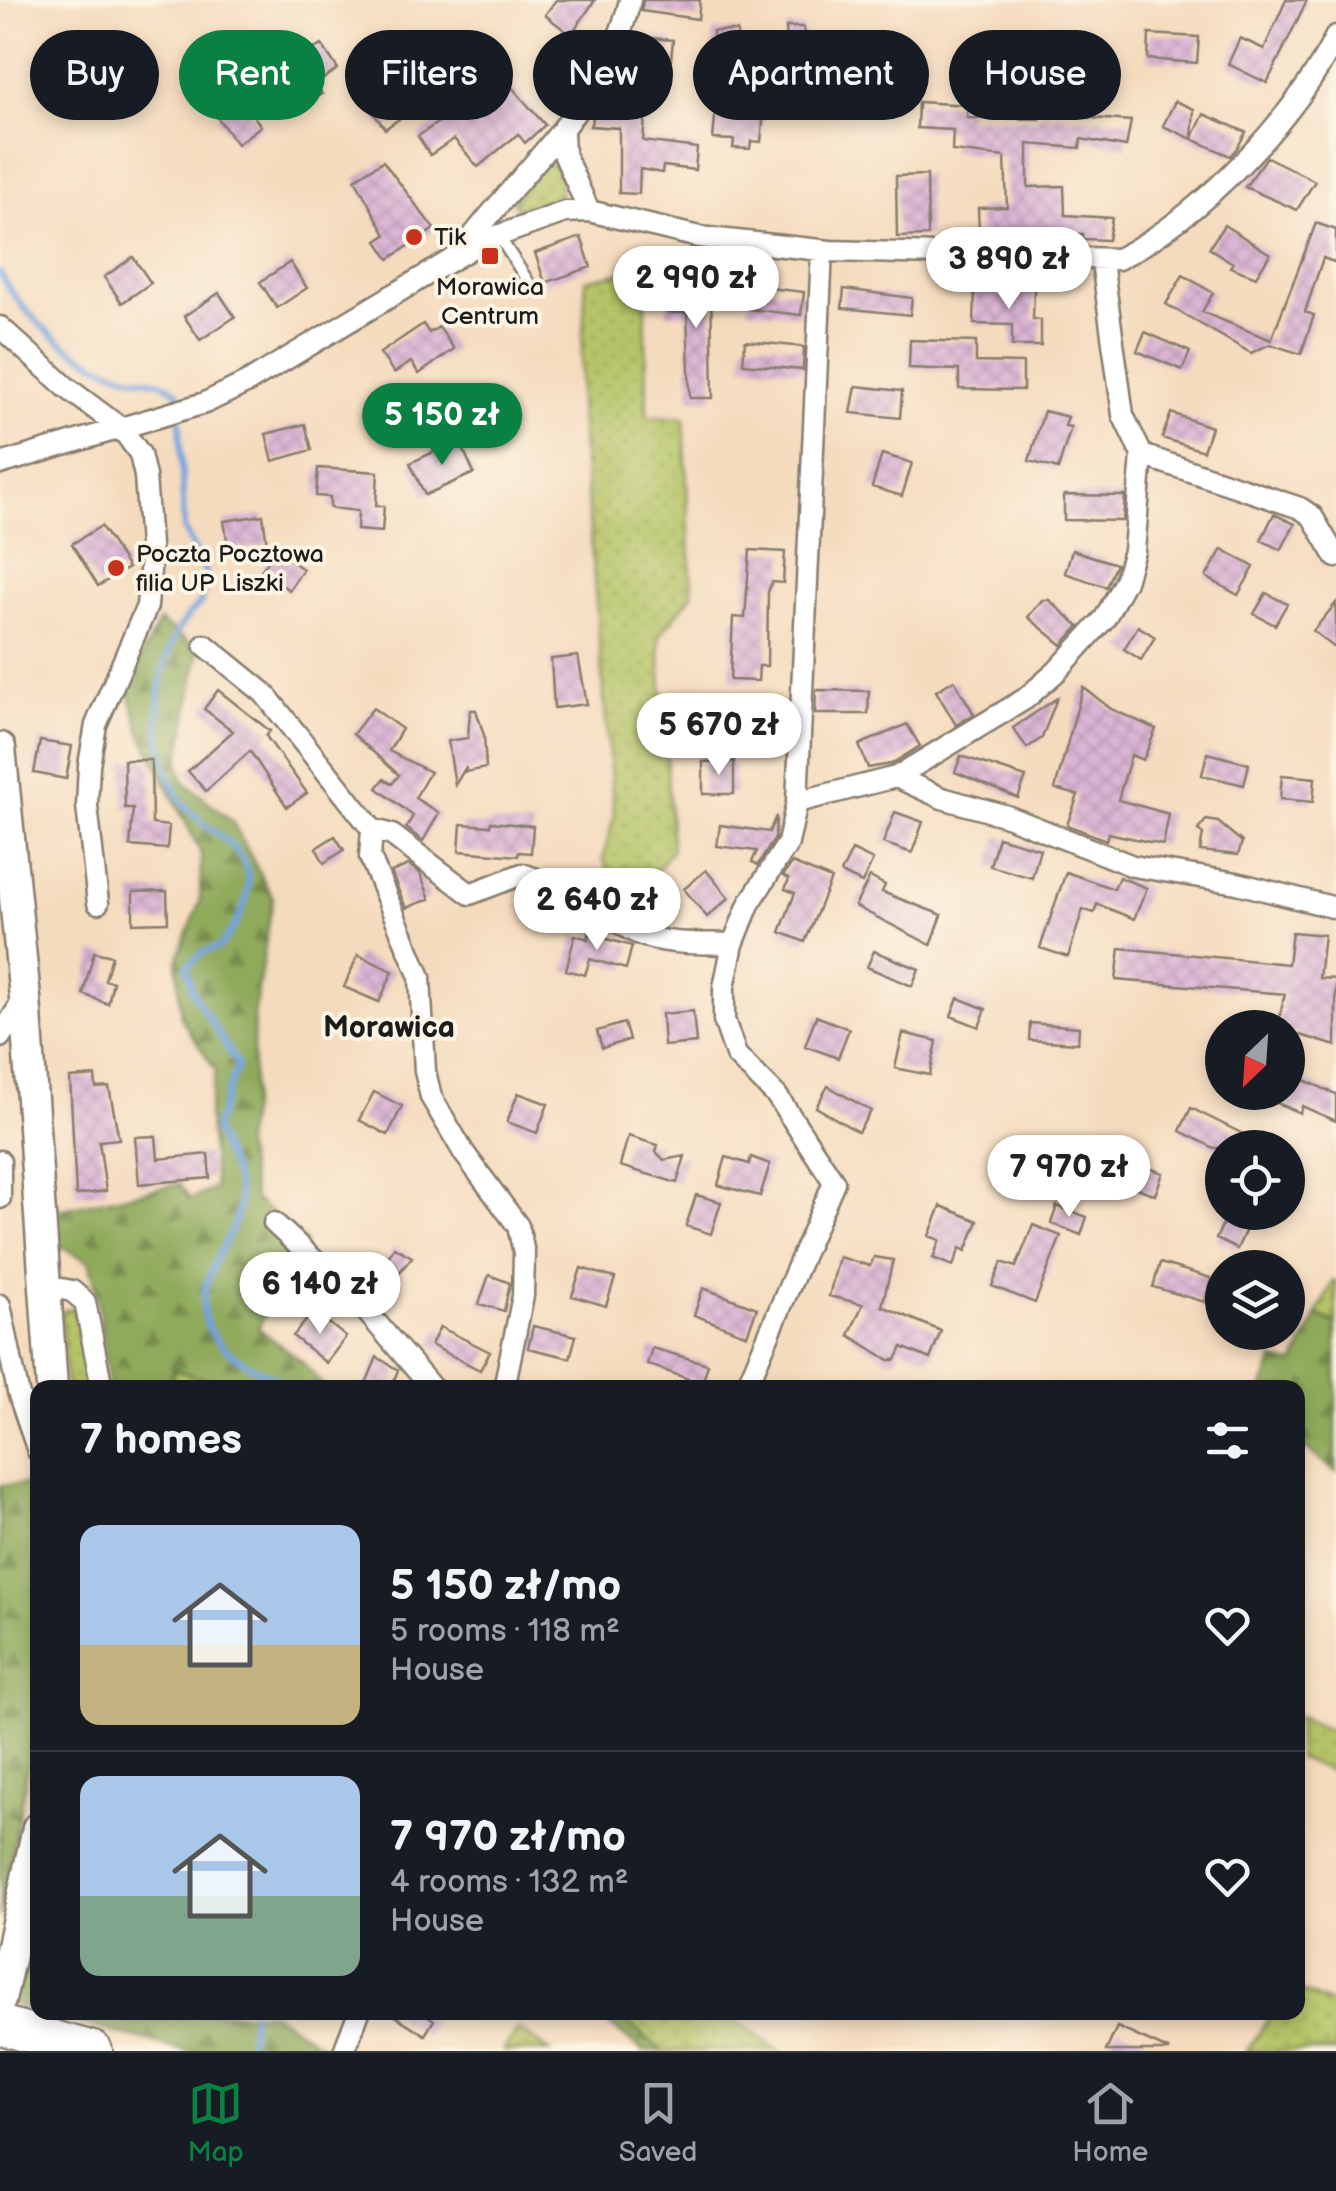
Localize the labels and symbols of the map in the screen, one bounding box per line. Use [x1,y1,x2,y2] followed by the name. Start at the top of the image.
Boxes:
[434,222,467,253] place label: Tik
[403,226,425,248] marker: Tik
[906,227,1112,312] pin: 3 890 zł
[479,245,501,267] marker: Morawica Centrum
[593,246,799,331] pin: 2 990 zł
[436,272,544,332] place label: Morawica Centrum
[339,383,545,468] pin: 5 150 zł
[136,539,324,599] place label: Poczta Pocztowa filia UP Liszki
[105,557,127,579] marker: Poczta Pocztowa filia UP Liszki
[616,693,822,778] pin: 5 670 zł
[494,868,700,953] pin: 2 640 zł
[323,1010,455,1046] district label: Morawica
[1205,1010,1305,1110] north arrow
[966,1135,1172,1220] pin: 7 970 zł
[217,1252,423,1337] pin: 6 140 zł

